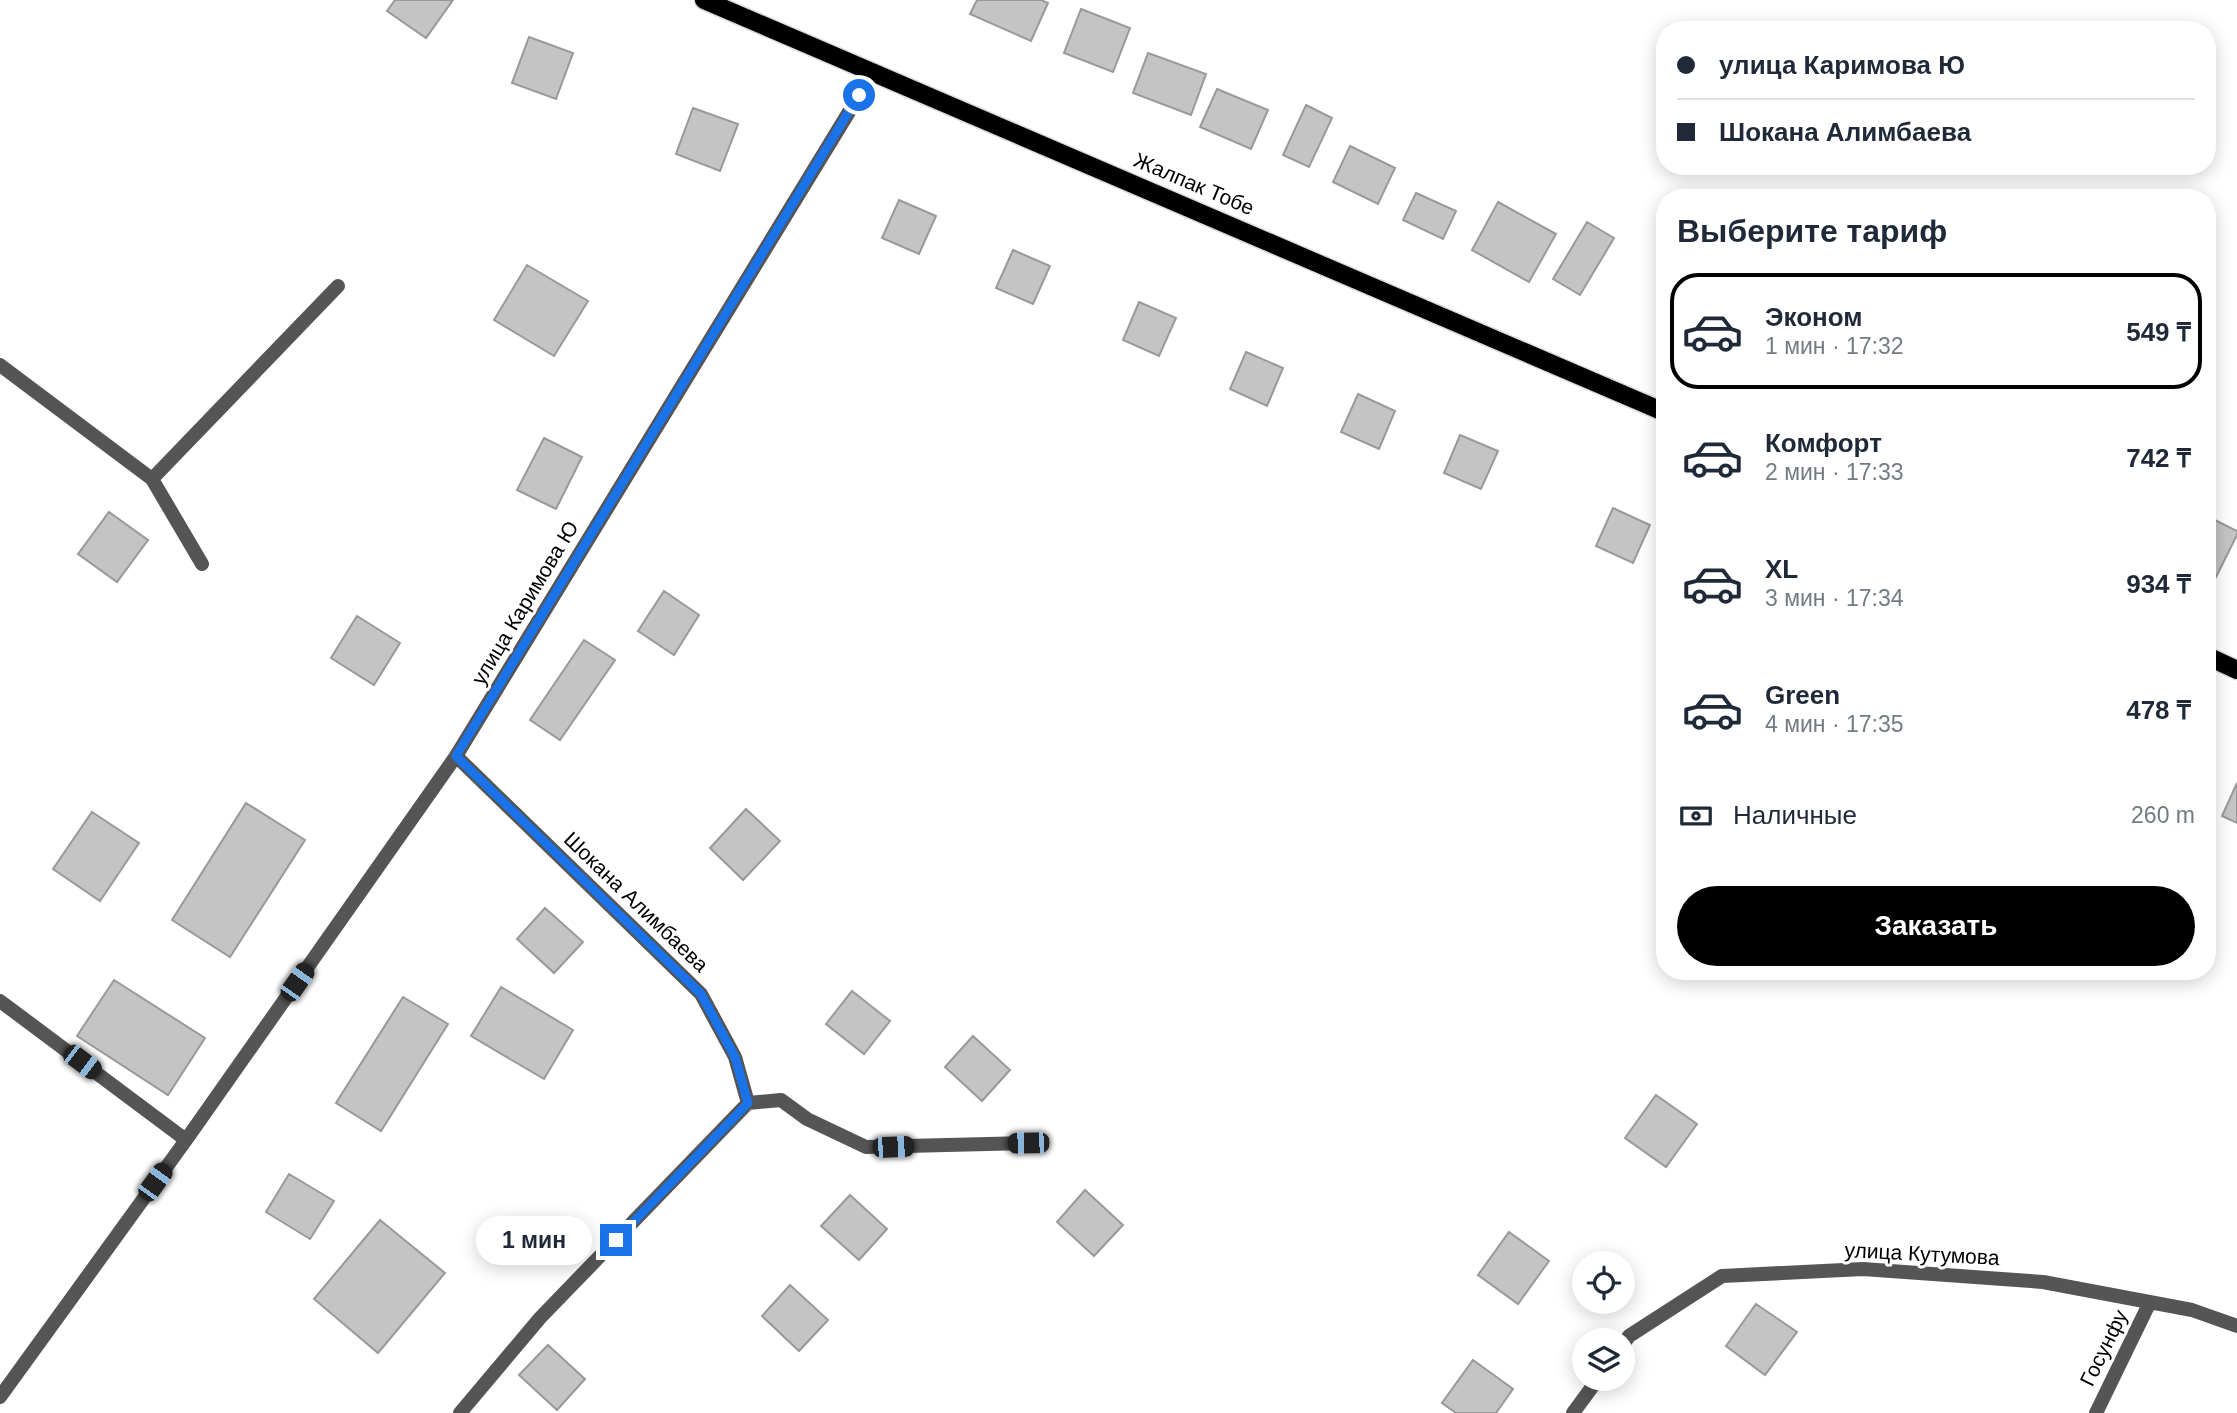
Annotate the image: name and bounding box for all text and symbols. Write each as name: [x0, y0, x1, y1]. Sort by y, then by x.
text: улица Каримова Ю: [1719, 50, 1965, 80]
route start: [843, 79, 875, 111]
text: Шокана Алимбаева: [1719, 117, 1971, 147]
street label: Жалпак Тобе: [1131, 148, 1258, 219]
text: Выберите тариф: [1677, 213, 1947, 249]
icon: car: [1681, 300, 1744, 363]
text: Эконом: [1765, 302, 1863, 332]
text: 549 ₸: [2126, 317, 2191, 347]
text: 1 мин · 17:32: [1765, 333, 1904, 359]
icon: car: [1681, 426, 1744, 489]
text: Комфорт: [1765, 428, 1882, 458]
text: 742 ₸: [2126, 443, 2191, 473]
text: 2 мин · 17:33: [1765, 459, 1904, 485]
street label: улица Каримова Ю: [467, 517, 582, 689]
icon: car: [1681, 552, 1744, 615]
text: XL: [1765, 554, 1798, 584]
text: 934 ₸: [2126, 569, 2191, 599]
text: 3 мин · 17:34: [1765, 585, 1904, 611]
icon: car: [1681, 678, 1744, 741]
text: Green: [1765, 680, 1840, 710]
text: 478 ₸: [2126, 695, 2191, 725]
text: 4 мин · 17:35: [1765, 711, 1904, 737]
icon: cash: [1677, 797, 1715, 835]
text: Наличные: [1733, 800, 1857, 830]
text: 260 m: [2131, 802, 2195, 828]
street label: Шокана Алимбаева: [560, 827, 713, 976]
button: Заказать: [1677, 886, 2195, 966]
car: [277, 959, 318, 1005]
car: [59, 1041, 106, 1083]
car: [1007, 1132, 1050, 1154]
car: [872, 1136, 915, 1158]
car: [135, 1159, 176, 1205]
callout: 1 мин: [476, 1216, 592, 1264]
route end: [600, 1224, 632, 1256]
text: 1 мин: [502, 1227, 566, 1253]
street label: улица Кутумова: [1844, 1238, 2000, 1269]
map controls: [1572, 1251, 1635, 1391]
button: locate: [1572, 1251, 1635, 1314]
street label: Госунфу: [2075, 1306, 2132, 1390]
button: layers: [1572, 1328, 1635, 1391]

